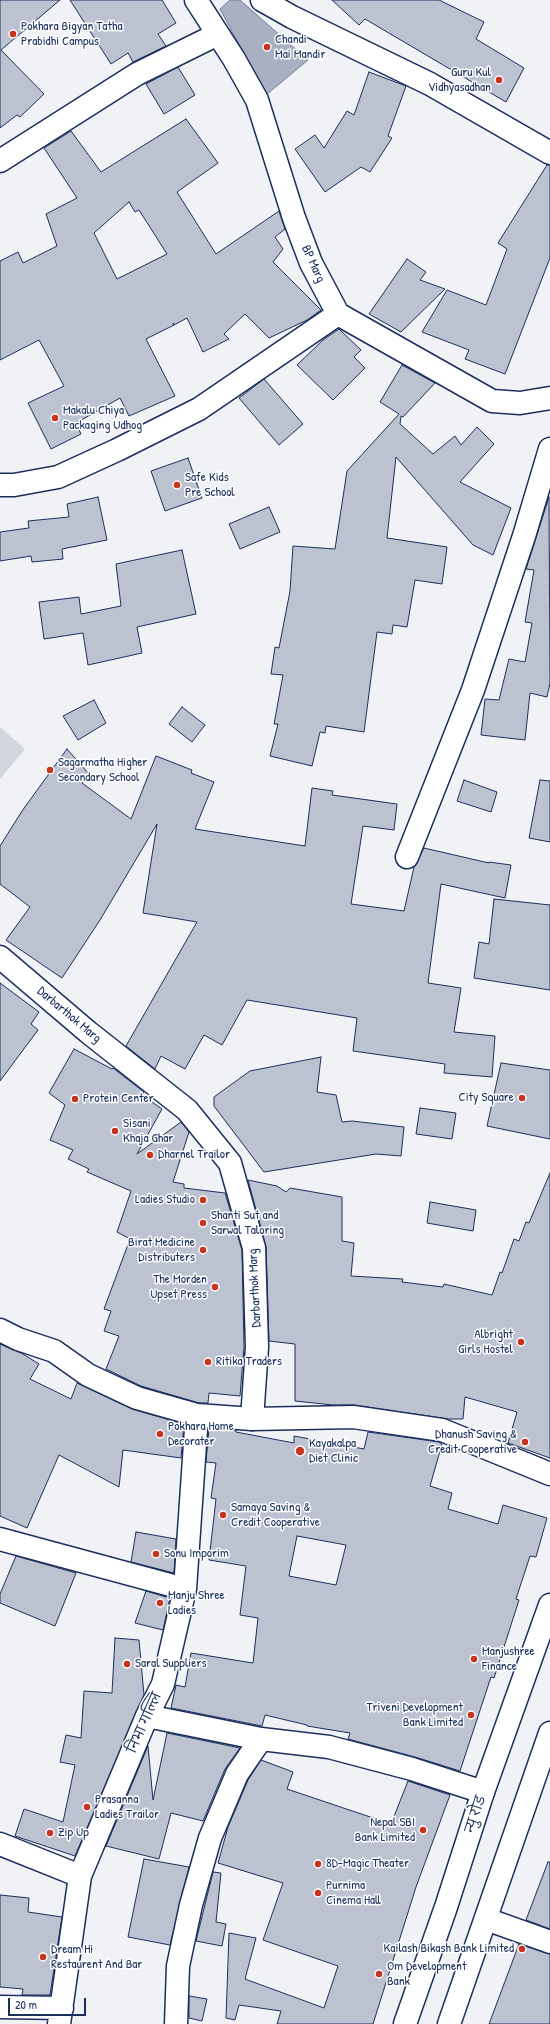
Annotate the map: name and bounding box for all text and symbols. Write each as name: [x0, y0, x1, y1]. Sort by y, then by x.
place label: Pokhara Bigyan Tatha Prabidhi Campus: [21, 19, 122, 50]
marker: Pokhara Bigyan Tatha Prabidhi Campus: [8, 29, 18, 39]
place label: Chandi Mai Mandir: [275, 32, 325, 63]
marker: Chandi Mai Mandir: [262, 42, 272, 52]
place label: Guru Kul Vidhyasadhan: [428, 65, 491, 96]
marker: Guru Kul Vidhyasadhan: [494, 75, 504, 85]
street label: BP Marg: [298, 243, 328, 285]
place label: Makalu Chiya Packaging Udhog: [63, 403, 142, 434]
marker: Makalu Chiya Packaging Udhog: [50, 413, 60, 423]
place label: Safe Kids Pre School: [185, 470, 235, 501]
marker: Safe Kids Pre School: [172, 480, 182, 490]
place label: Sagarmatha Higher Secondary School: [58, 755, 147, 786]
marker: Sagarmatha Higher Secondary School: [45, 765, 55, 775]
street label: Darbarthok Marg: [34, 984, 104, 1046]
place label: City Square: [459, 1090, 514, 1106]
place label: Protein Center: [83, 1091, 154, 1107]
marker: City Square: [517, 1093, 527, 1103]
marker: Protein Center: [70, 1094, 80, 1104]
place label: Sisani Khaja Ghar: [123, 1116, 173, 1147]
marker: Sisani Khaja Ghar: [110, 1126, 120, 1136]
place label: Dharnel Trailor: [158, 1147, 230, 1163]
marker: Dharnel Trailor: [145, 1150, 155, 1160]
place label: Ladies Studio: [135, 1192, 195, 1208]
marker: Ladies Studio: [198, 1195, 208, 1205]
place label: Shanti Sut and Sarwal Taloring: [211, 1208, 284, 1239]
marker: Shanti Sut and Sarwal Taloring: [198, 1218, 208, 1228]
place label: Birat Medicine Distributers: [128, 1235, 195, 1266]
marker: Birat Medicine Distributers: [198, 1245, 208, 1255]
street label: Darbarthok Marg: [245, 1248, 265, 1328]
place label: The Morden Upset Press: [150, 1272, 207, 1303]
marker: The Morden Upset Press: [210, 1282, 220, 1292]
place label: Albright Girls Hostel: [458, 1327, 513, 1358]
marker: Albright Girls Hostel: [516, 1337, 526, 1347]
place label: Ritika Traders: [216, 1354, 282, 1370]
marker: Ritika Traders: [203, 1357, 213, 1367]
place label: Pokhara Home Decorater: [168, 1419, 234, 1450]
place label: Dhanush Saving & Credit Cooperative: [428, 1427, 517, 1458]
marker: Pokhara Home Decorater: [155, 1429, 165, 1439]
place label: Kayakalpa Diet Clinic: [309, 1436, 358, 1467]
marker: Dhanush Saving & Credit Cooperative: [520, 1437, 530, 1447]
marker: Kayakalpa Diet Clinic: [294, 1445, 306, 1457]
place label: Samaya Saving & Credit Cooperative: [231, 1500, 320, 1531]
marker: Samaya Saving & Credit Cooperative: [218, 1510, 228, 1520]
place label: Sonu Imporim: [164, 1546, 229, 1562]
marker: Sonu Imporim: [151, 1549, 161, 1559]
place label: Manju Shree Ladies: [168, 1588, 225, 1619]
marker: Manju Shree Ladies: [155, 1598, 165, 1608]
place label: Manjushree Finance: [482, 1644, 535, 1675]
marker: Manjushree Finance: [469, 1654, 479, 1664]
place label: Saral Suppliers: [135, 1656, 206, 1672]
marker: Saral Suppliers: [122, 1659, 132, 1669]
street label: निभा गल्लि: [125, 1690, 165, 1756]
place label: Triveni Development Bank Limited: [367, 1700, 463, 1731]
marker: Triveni Development Bank Limited: [466, 1710, 476, 1720]
place label: Prasanna Ladies Trailor: [95, 1792, 159, 1823]
street label: न्यु रोड: [463, 1794, 489, 1834]
marker: Prasanna Ladies Trailor: [82, 1802, 92, 1812]
place label: Nepal SBI Bank Limited: [355, 1815, 415, 1846]
place label: Zip Up: [58, 1825, 89, 1841]
marker: Nepal SBI Bank Limited: [418, 1825, 428, 1835]
marker: Zip Up: [45, 1828, 55, 1838]
place label: 8D-Magic Theater: [326, 1856, 409, 1872]
marker: 8D-Magic Theater: [313, 1859, 323, 1869]
place label: Purnima Cinema Hall: [326, 1878, 381, 1909]
marker: Purnima Cinema Hall: [313, 1888, 323, 1898]
place label: Kailash Bikash Bank Limited: [384, 1941, 514, 1957]
place label: Dream Hi Restaurent And Bar: [51, 1942, 142, 1973]
marker: Kailash Bikash Bank Limited: [517, 1944, 527, 1954]
marker: Dream Hi Restaurent And Bar: [38, 1952, 48, 1962]
place label: Om Development Bank: [387, 1959, 466, 1990]
marker: Om Development Bank: [374, 1969, 384, 1979]
scale bar: [10, 1990, 88, 2016]
text: 20 m: [15, 1996, 37, 2013]

